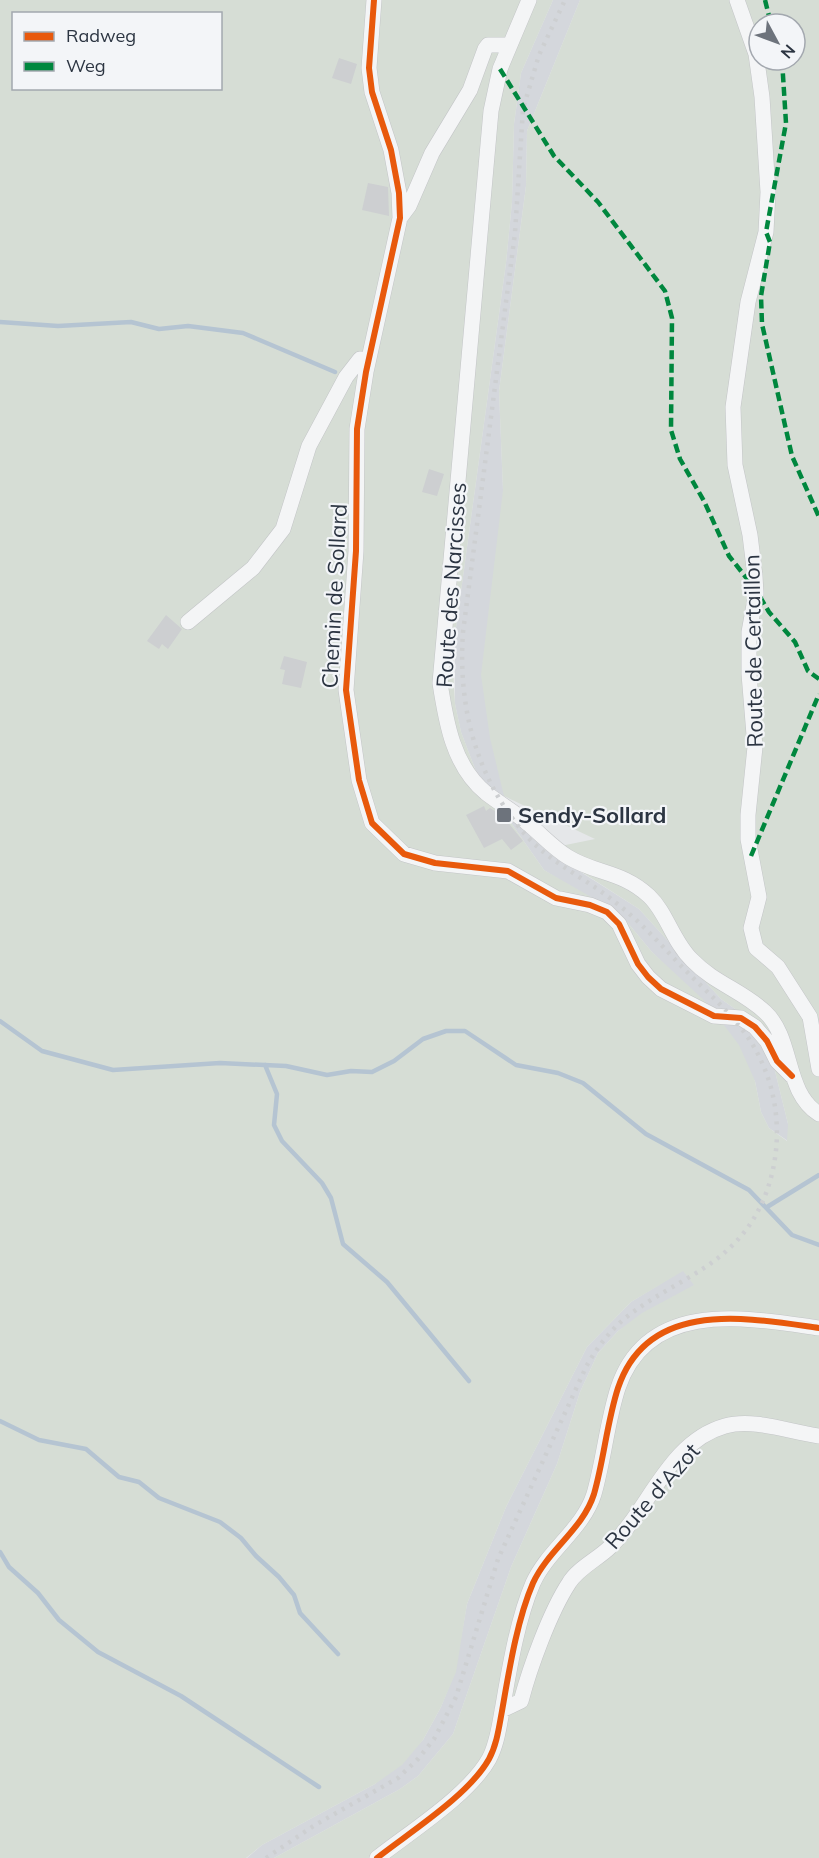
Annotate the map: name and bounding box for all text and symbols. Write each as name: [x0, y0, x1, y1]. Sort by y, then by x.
legend: [12, 12, 222, 90]
north arrow: [747, 12, 807, 72]
text: Radweg: [66, 24, 136, 47]
text: N: [777, 41, 800, 63]
text: Weg: [66, 54, 106, 77]
street label: Route des Narcisses: [430, 481, 472, 689]
street label: Chemin de Sollard: [315, 503, 353, 689]
street label: Route de Certaillon: [737, 554, 769, 748]
place label: Sendy-Sollard: [518, 801, 666, 829]
marker: Sendy-Sollard: [495, 806, 513, 824]
street label: Route d'Azot: [598, 1437, 706, 1555]

